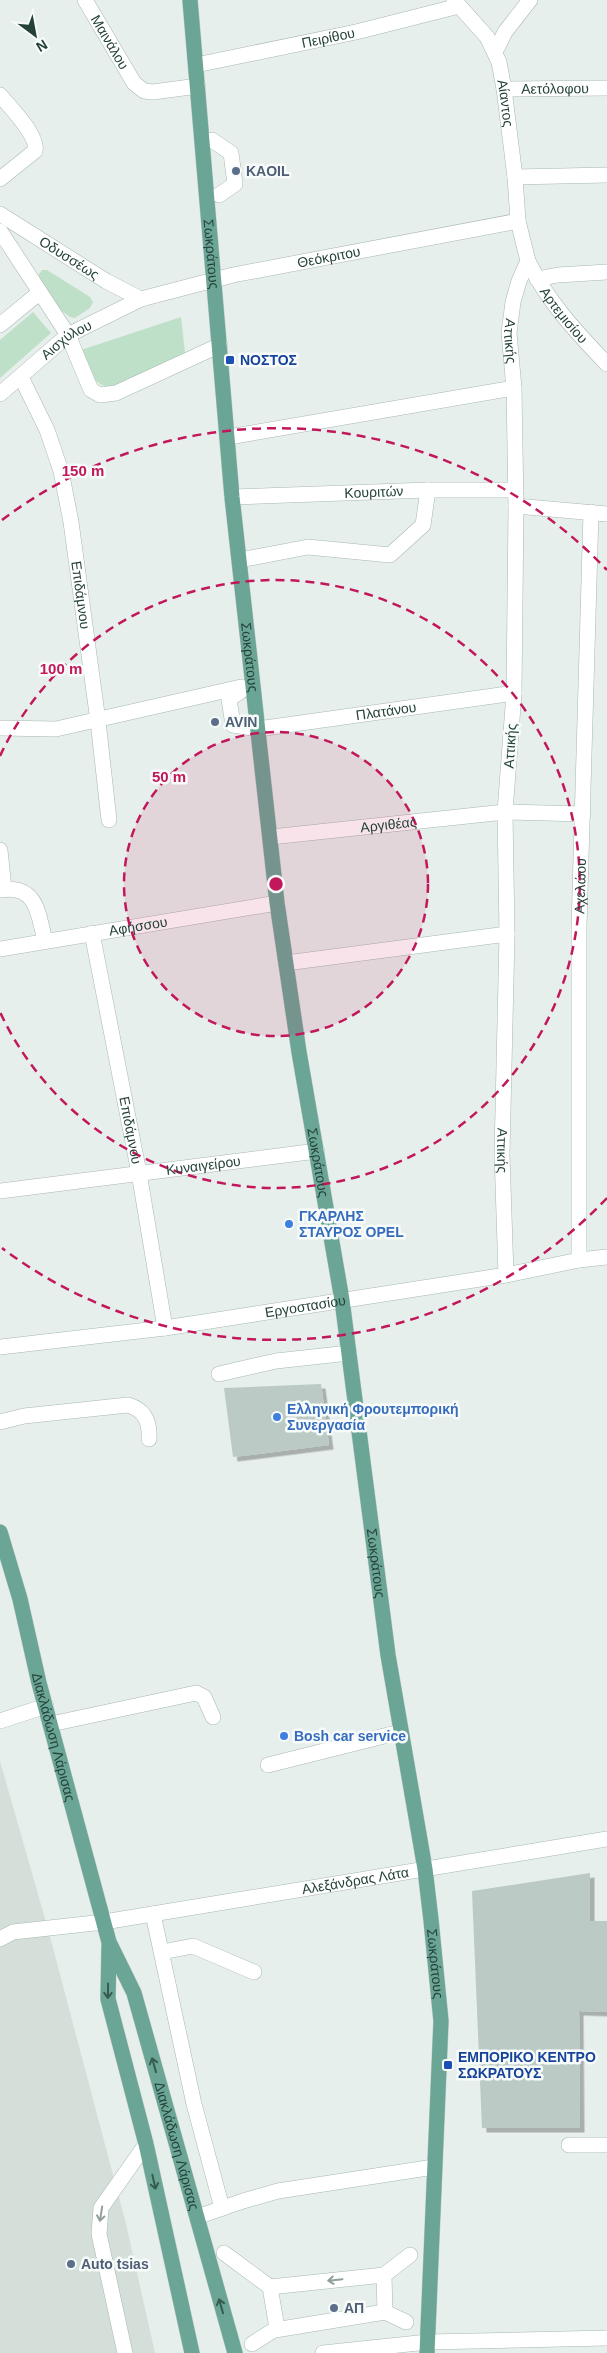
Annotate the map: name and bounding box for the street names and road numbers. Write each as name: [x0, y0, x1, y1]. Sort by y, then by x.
street label: Μαινάλου: [88, 12, 132, 72]
street label: Πειρίθου: [300, 24, 356, 51]
street label: Αίαντoς: [494, 78, 517, 128]
street label: Αετόλοφου: [521, 80, 589, 97]
street label: Σωκράτους: [201, 218, 222, 290]
street label: Οδυσσέως: [36, 233, 102, 283]
street label: Θεόκριτου: [296, 243, 362, 271]
street label: Αρτεμισίου: [537, 284, 591, 346]
street label: Αισχύλου: [38, 317, 94, 363]
street label: Αττικής: [501, 318, 520, 365]
street label: Κουριτών: [344, 483, 404, 501]
street label: Επιδάμνου: [68, 560, 93, 630]
street label: Σωκράτους: [238, 621, 262, 693]
street label: Πλατάνου: [355, 699, 417, 723]
street label: Αττικής: [500, 723, 520, 769]
street label: Αργιθέας: [359, 813, 417, 835]
street label: Αχελώου: [571, 858, 589, 914]
street label: Αφήσσου: [108, 913, 168, 939]
street label: Επιδάμνου: [116, 1095, 145, 1165]
street label: Σωκράτους: [304, 1127, 332, 1199]
street label: Αττικής: [494, 1128, 511, 1174]
street label: Κυναιγείρου: [165, 1153, 242, 1178]
street label: Εργοστασίου: [264, 1292, 347, 1320]
street label: Σωκράτους: [364, 1527, 389, 1599]
street label: Διακλάδωση Λάρισας: [29, 1671, 79, 1803]
street label: Αλεξάνδρας Λάτα: [301, 1864, 410, 1897]
street label: Σωκράτους: [424, 1928, 447, 2000]
street label: Διακλάδωση Λάρισας: [151, 2080, 203, 2212]

